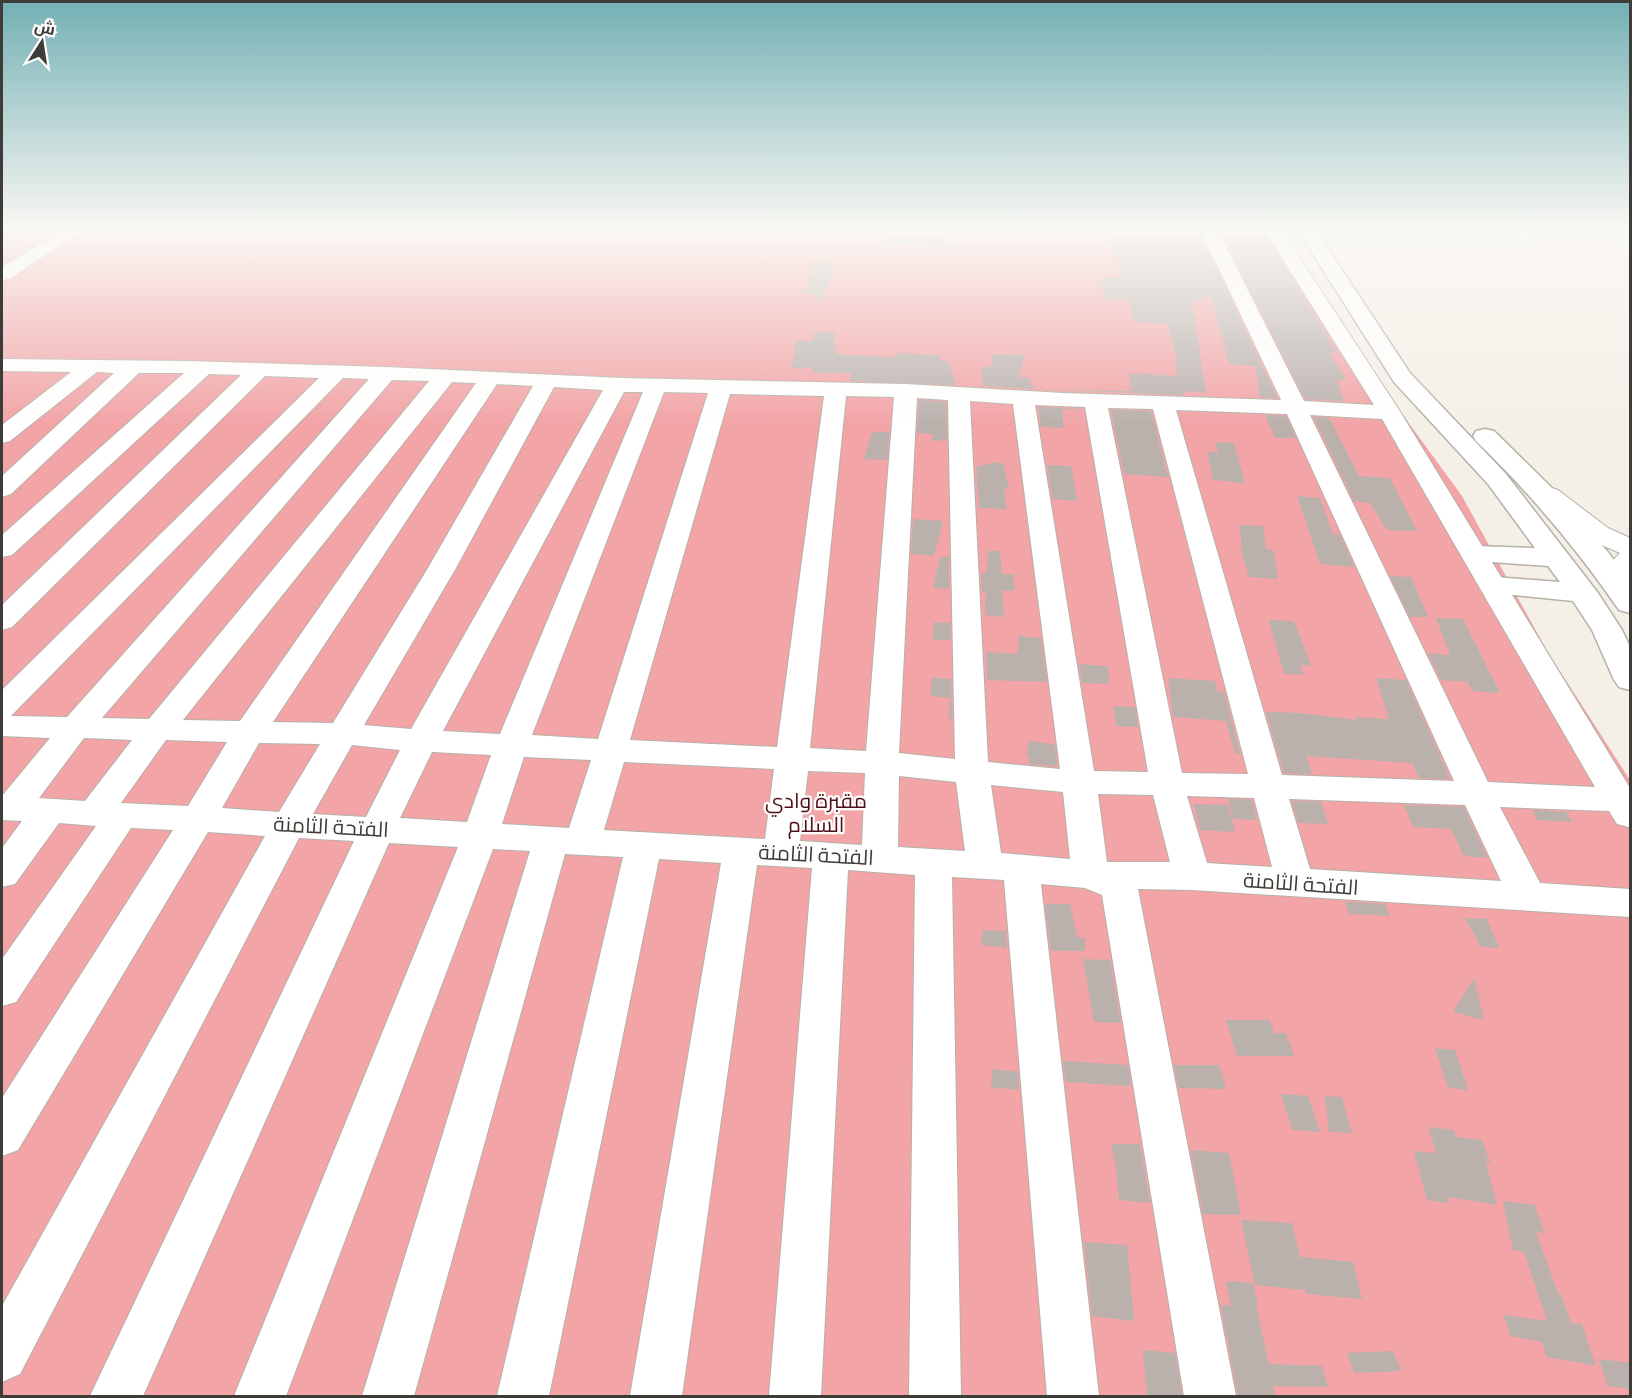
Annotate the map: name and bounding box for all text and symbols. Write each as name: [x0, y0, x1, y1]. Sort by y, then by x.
north arrow: [12, 12, 72, 72]
text: ش: [33, 15, 57, 41]
park label: مقبرة وادي السلام: [765, 786, 867, 840]
street label: الفتحة الثامنة: [272, 809, 390, 845]
street label: الفتحة الثامنة: [757, 837, 875, 873]
street label: الفتحة الثامنة: [1242, 865, 1360, 903]

